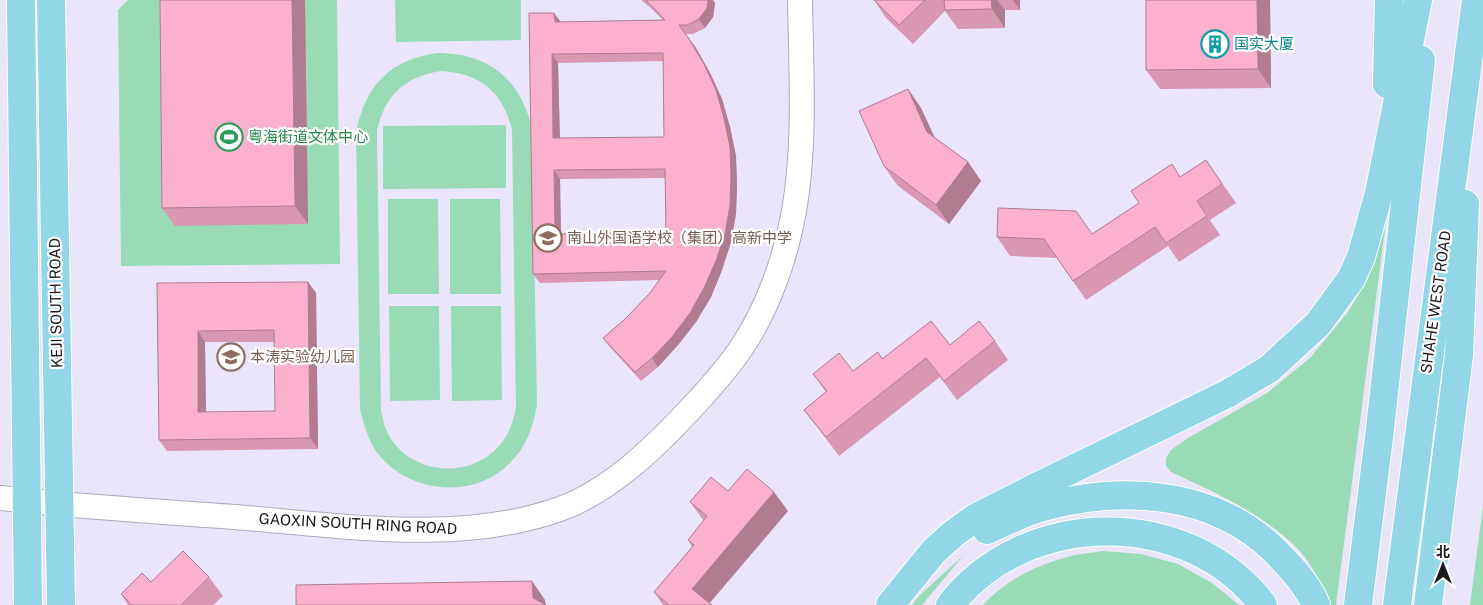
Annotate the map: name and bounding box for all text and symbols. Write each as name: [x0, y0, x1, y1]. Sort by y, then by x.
building icon: 国实大厦: [1200, 29, 1230, 59]
place label: 国实大厦: [1234, 35, 1294, 52]
sports icon: 粤海街道文体中心: [214, 122, 244, 152]
place label: 粤海街道文体中心: [248, 128, 368, 145]
school or university icon: 南山外国语学校（集团）高新中学: [533, 223, 563, 253]
place label: 南山外国语学校（集团）高新中学: [567, 229, 792, 246]
street label: SHAHE WEST ROAD: [1417, 230, 1454, 374]
street label: KEJI SOUTH ROAD: [46, 238, 65, 368]
school or university icon: 本涛实验幼儿园: [216, 342, 246, 372]
place label: 本涛实验幼儿园: [250, 348, 355, 365]
street label: GAOXIN SOUTH RING ROAD: [258, 510, 458, 537]
north arrow: [1418, 540, 1468, 590]
text: 北: [1436, 544, 1450, 560]

